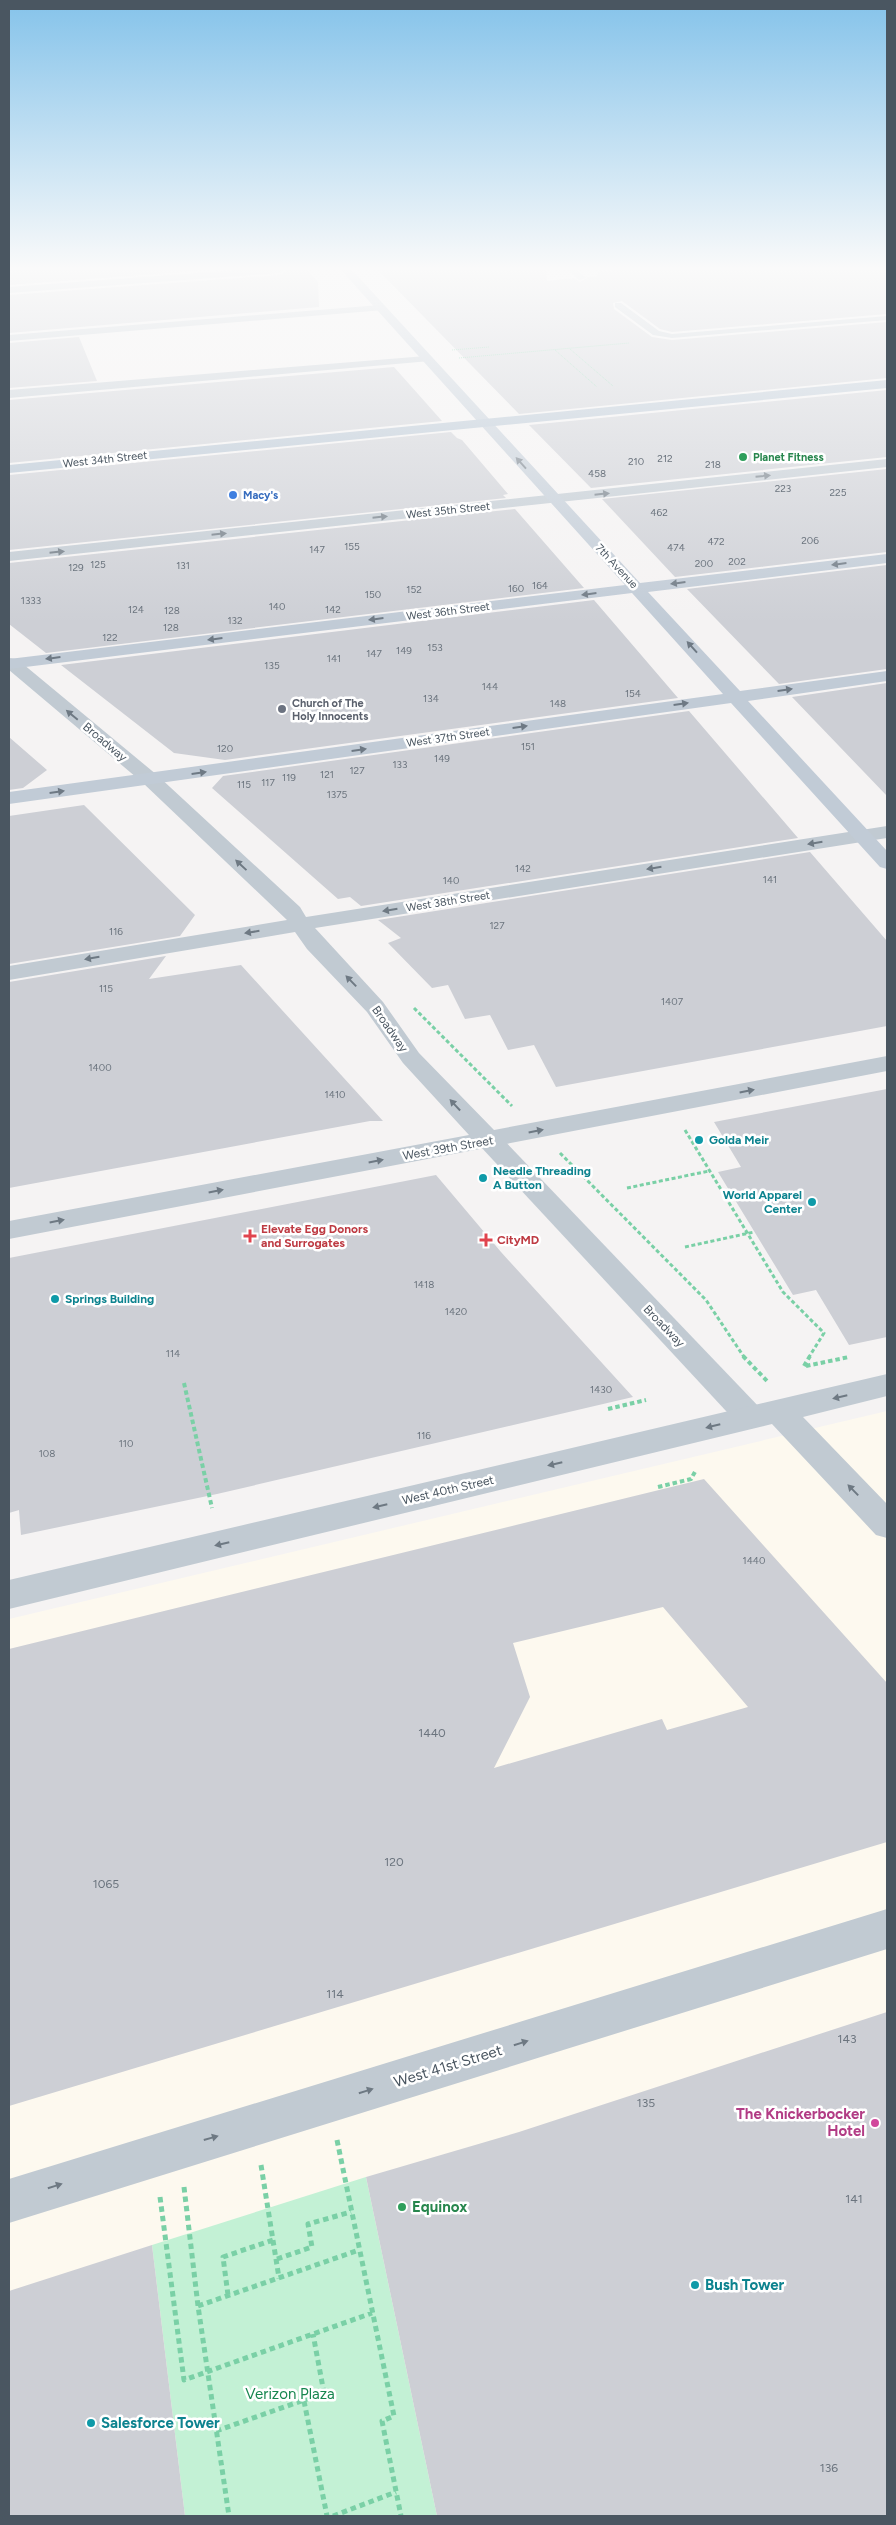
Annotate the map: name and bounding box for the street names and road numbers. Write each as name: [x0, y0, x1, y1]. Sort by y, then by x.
street label: West 34th Street: [62, 449, 148, 470]
street label: West 35th Street: [405, 500, 491, 521]
street label: 7th Avenue: [593, 541, 641, 591]
street label: West 36th Street: [406, 600, 491, 623]
street label: Broadway: [80, 720, 130, 765]
street label: West 37th Street: [406, 725, 490, 750]
street label: West 38th Street: [405, 888, 491, 915]
street label: Broadway: [369, 1003, 411, 1055]
street label: West 39th Street: [402, 1133, 495, 1163]
street label: Broadway: [641, 1302, 688, 1350]
street label: West 40th Street: [401, 1473, 496, 1507]
street label: West 41st Street: [392, 2041, 505, 2091]

